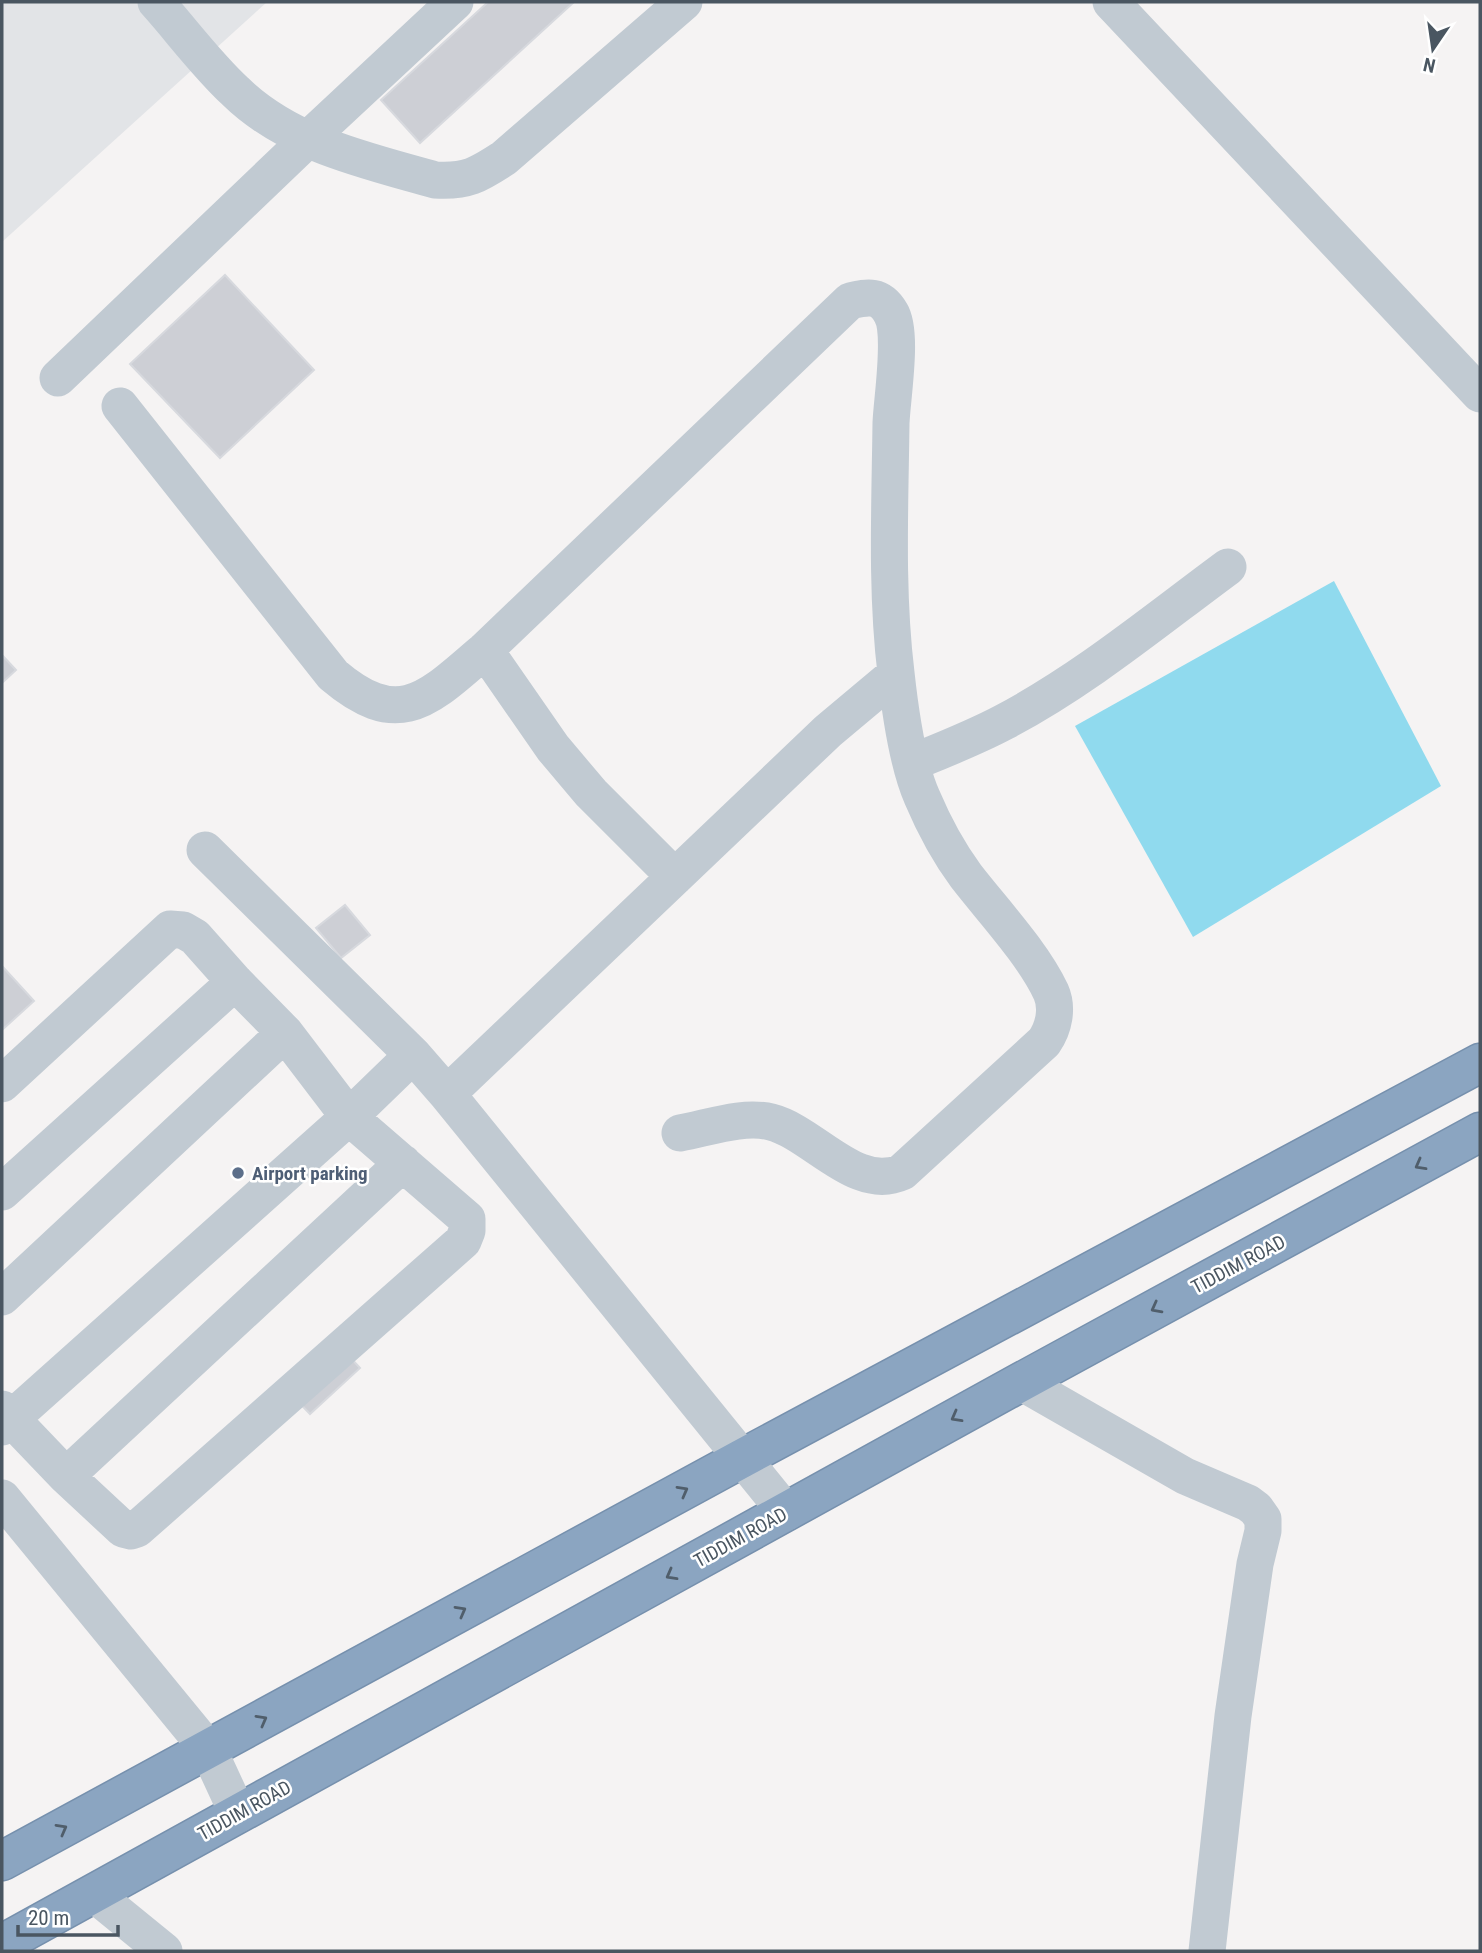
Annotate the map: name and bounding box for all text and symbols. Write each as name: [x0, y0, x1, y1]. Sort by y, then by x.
north arrow: [1398, 14, 1468, 84]
text: N: [1421, 53, 1438, 78]
one-way arrow: [1415, 1157, 1428, 1170]
place label: Airport parking: [252, 1162, 368, 1185]
marker: Airport parking: [230, 1165, 246, 1181]
street label: TIDDIM ROAD: [1187, 1230, 1289, 1299]
one-way arrow: [1151, 1300, 1163, 1314]
one-way arrow: [951, 1409, 963, 1422]
one-way arrow: [676, 1486, 688, 1499]
street label: TIDDIM ROAD: [690, 1502, 791, 1572]
one-way arrow: [666, 1567, 678, 1580]
one-way arrow: [454, 1606, 467, 1619]
one-way arrow: [254, 1715, 267, 1728]
street label: TIDDIM ROAD: [194, 1775, 295, 1845]
one-way arrow: [54, 1823, 67, 1837]
scale bar: [18, 1894, 117, 1938]
text: 20 m: [28, 1906, 69, 1930]

